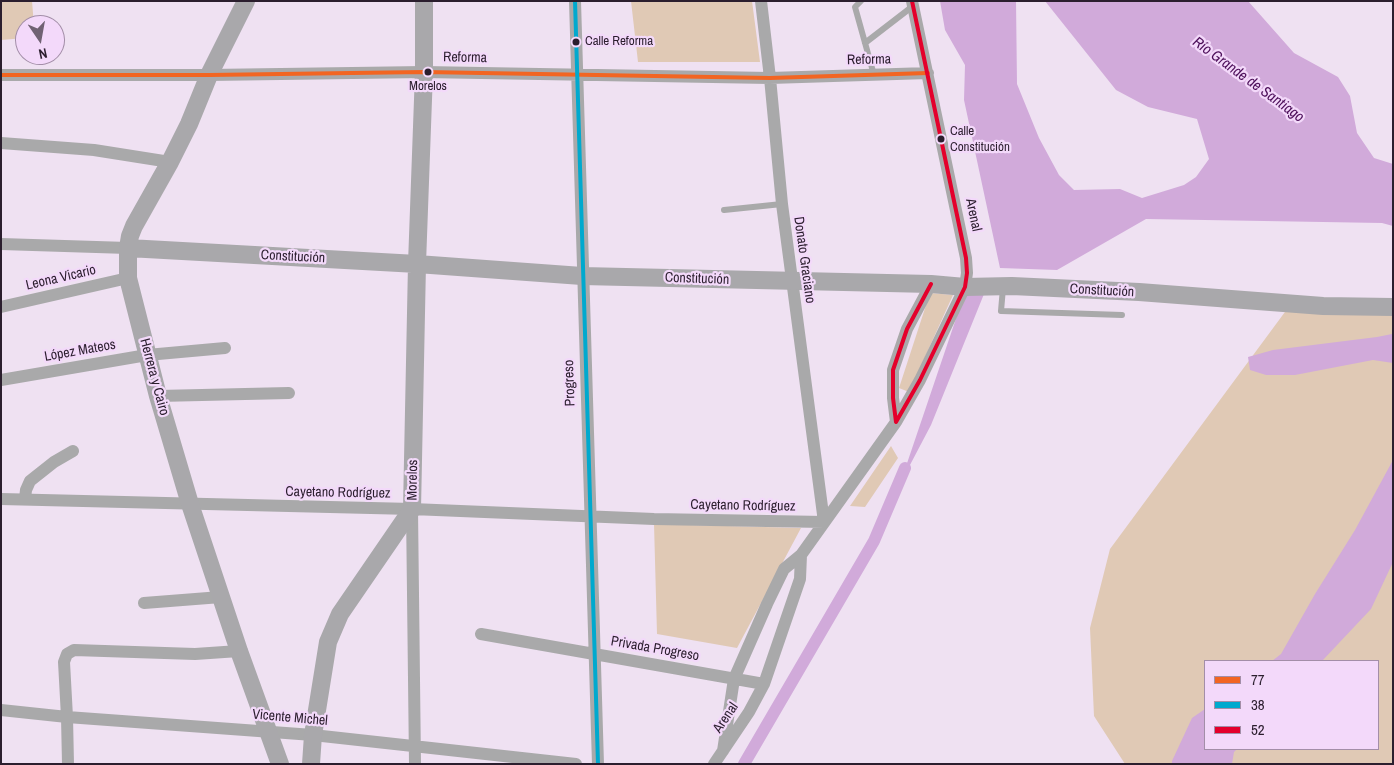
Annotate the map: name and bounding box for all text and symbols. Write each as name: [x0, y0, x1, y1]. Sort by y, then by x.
north arrow: [15, 15, 65, 65]
place label: Calle Reforma: [585, 34, 653, 50]
water label: Río Grande de Santiago: [1189, 34, 1307, 126]
marker: Calle Reforma: [571, 37, 581, 47]
text: N: [37, 44, 49, 63]
street label: Reforma: [443, 49, 487, 67]
street label: Reforma: [847, 51, 891, 69]
marker: Morelos: [423, 67, 433, 77]
place label: Morelos: [409, 79, 447, 95]
place label: Calle Constitución: [950, 124, 1010, 155]
marker: Calle Constitución: [936, 134, 946, 144]
street label: Arenal: [961, 197, 985, 233]
street label: Donato Graciano: [790, 216, 818, 304]
street label: Constitución: [260, 247, 326, 267]
street label: Leona Vicario: [24, 262, 98, 294]
street label: Constitución: [664, 269, 730, 289]
street label: Constitución: [1069, 281, 1135, 301]
street label: López Mateos: [43, 336, 117, 366]
street label: Herrera y Cairo: [136, 337, 172, 417]
street label: Progreso: [561, 359, 579, 407]
street label: Morelos: [404, 459, 422, 501]
street label: Cayetano Rodríguez: [285, 484, 391, 502]
street label: Cayetano Rodríguez: [690, 497, 796, 515]
street label: Privada Progreso: [610, 633, 700, 665]
legend: [1204, 660, 1379, 750]
text: 77: [1251, 669, 1265, 690]
text: 38: [1251, 694, 1265, 715]
street label: Arenal: [710, 700, 742, 736]
street label: Vicente Michel: [252, 706, 328, 730]
text: 52: [1251, 719, 1265, 740]

